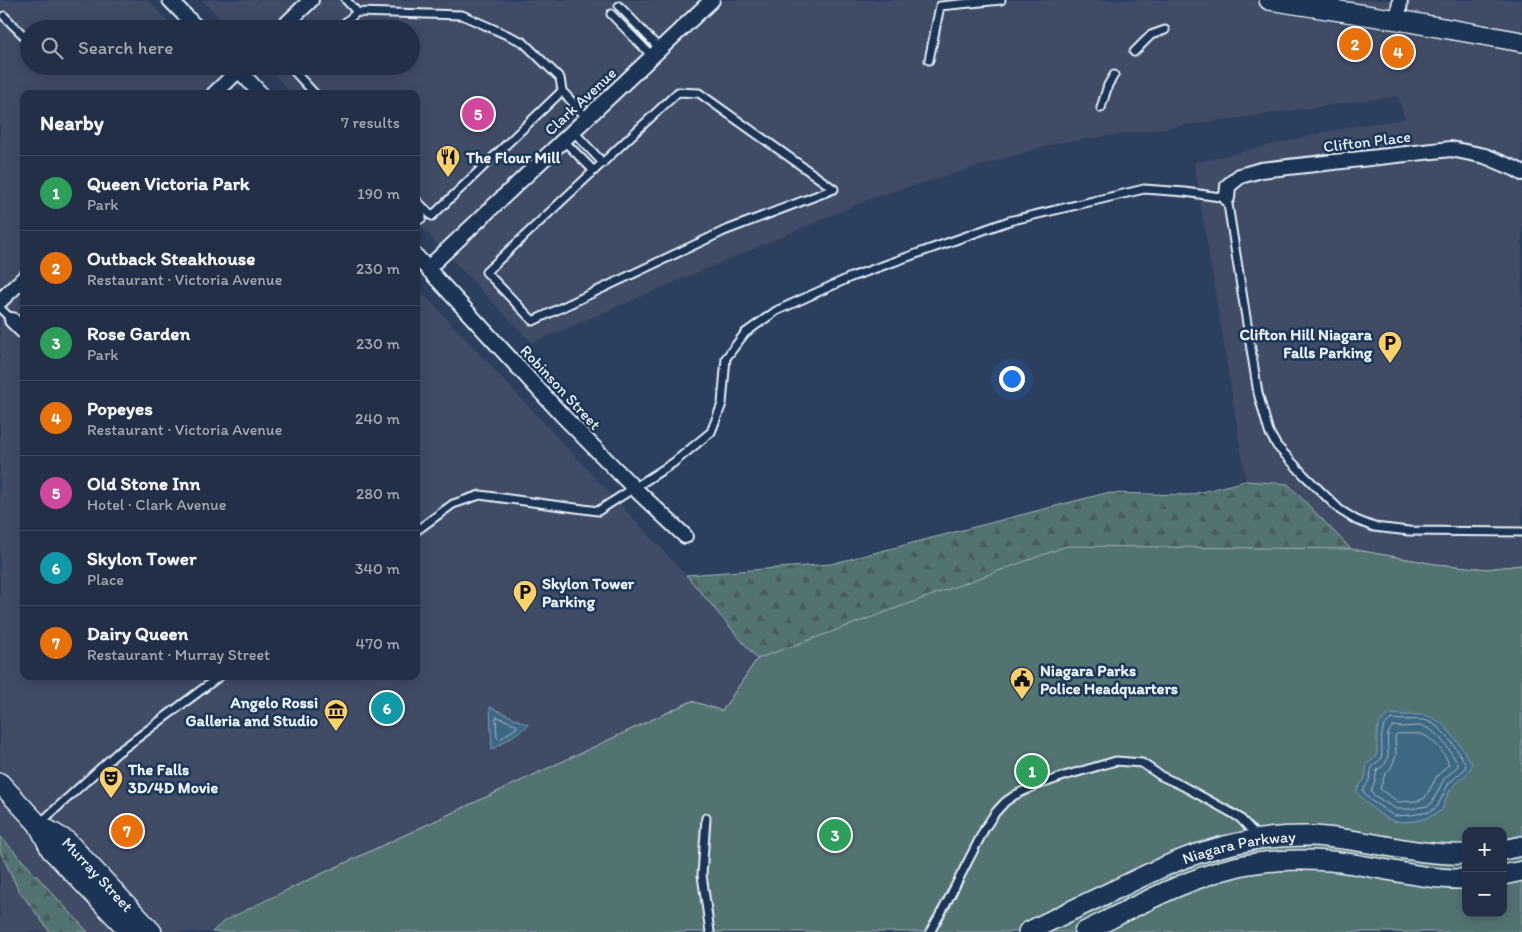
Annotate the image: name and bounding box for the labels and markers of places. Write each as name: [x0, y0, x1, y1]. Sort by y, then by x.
pin: 2: [1339, 25, 1371, 63]
pin: 4: [1382, 33, 1414, 71]
pin: 5: [462, 95, 494, 133]
restaurant icon: The Flour Mill: [435, 144, 461, 178]
place label: The Flour Mill: [465, 148, 561, 167]
place label: Clifton Hill Niagara Falls Parking: [1239, 325, 1373, 363]
parking icon: Clifton Hill Niagara Falls Parking: [1377, 330, 1403, 364]
place label: Skylon Tower Parking: [542, 574, 635, 612]
parking icon: Skylon Tower Parking: [512, 579, 538, 613]
place label: Niagara Parks Police Headquarters: [1040, 661, 1178, 699]
public building icon: Niagara Parks Police Headquarters: [1009, 666, 1035, 700]
pin: 6: [371, 689, 403, 727]
place label: Angelo Rossi Galleria and Studio: [186, 693, 318, 730]
museum icon: Angelo Rossi Galleria and Studio: [323, 698, 349, 732]
pin: 1: [1016, 752, 1048, 790]
place label: The Falls 3D/4D Movie: [127, 760, 218, 797]
theatre icon: The Falls 3D/4D Movie: [98, 765, 124, 799]
pin: 7: [111, 812, 143, 850]
pin: 3: [819, 816, 851, 854]

